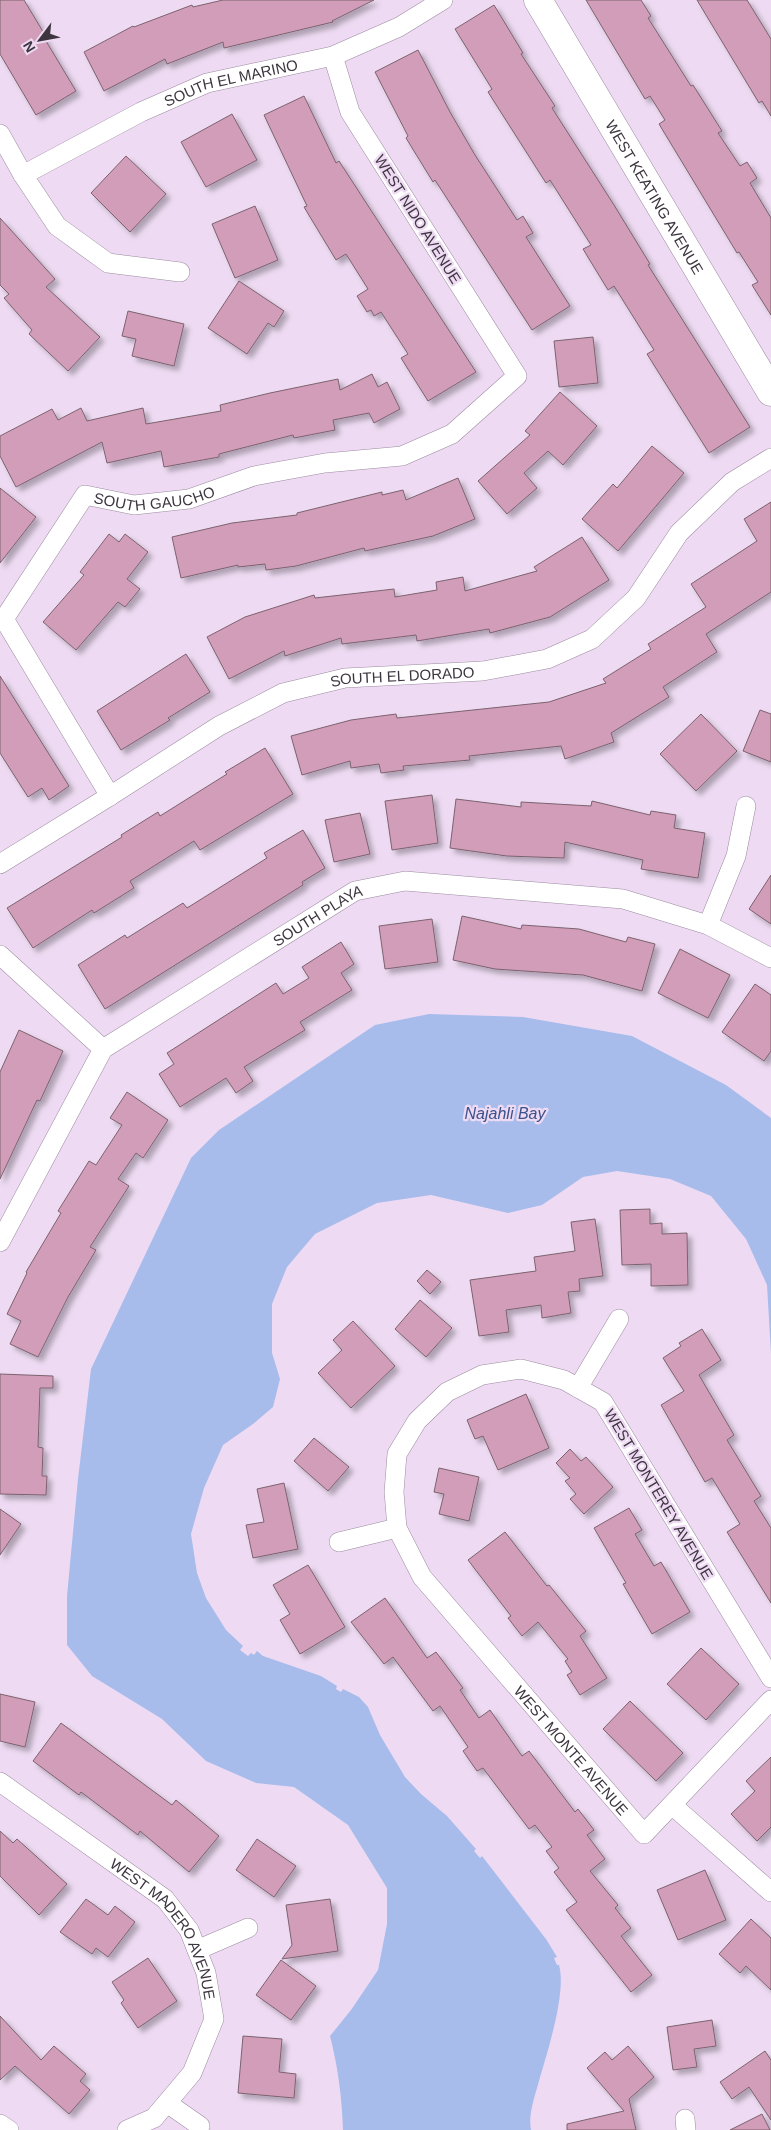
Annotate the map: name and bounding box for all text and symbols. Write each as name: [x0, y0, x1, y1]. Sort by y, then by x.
north arrow: [15, 15, 65, 65]
text: N: [20, 38, 38, 55]
street label: SOUTH EL MARINO: [161, 55, 299, 109]
street label: WEST KEATING AVENUE: [603, 117, 707, 277]
street label: WEST NIDO AVENUE: [371, 151, 465, 287]
street label: SOUTH GAUCHO: [92, 482, 217, 514]
street label: SOUTH EL DORADO: [328, 663, 475, 690]
street label: SOUTH PLAYA: [269, 881, 364, 949]
water label: Najahli Bay: [465, 1105, 546, 1122]
street label: WEST MONTEREY AVENUE: [601, 1406, 717, 1582]
street label: WEST MONTE AVENUE: [511, 1682, 632, 1818]
street label: WEST MADERO AVENUE: [107, 1855, 219, 2001]

